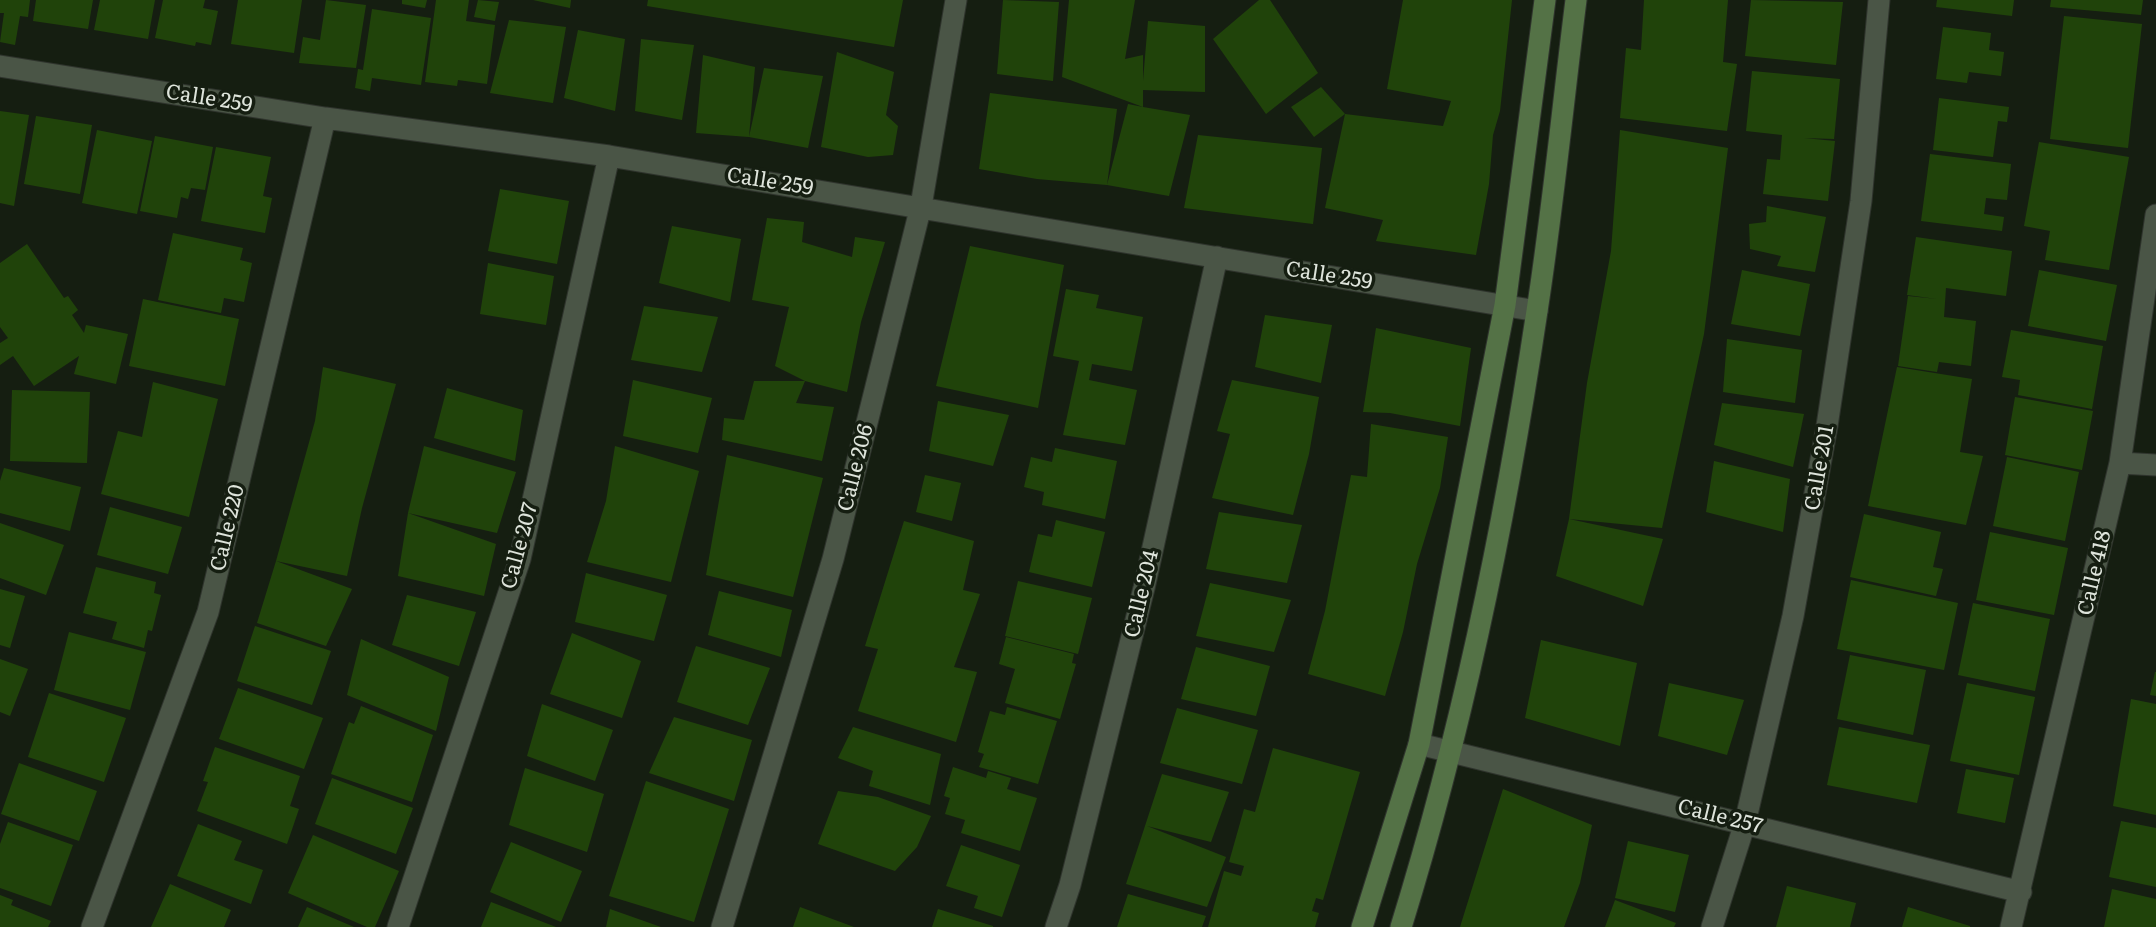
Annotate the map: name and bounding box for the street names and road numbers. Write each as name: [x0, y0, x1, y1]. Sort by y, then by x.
street label: Calle 259: [164, 80, 254, 118]
street label: Calle 259: [725, 163, 815, 201]
street label: Calle 259: [1284, 257, 1374, 295]
street label: Calle 206: [833, 422, 879, 514]
street label: Calle 201: [1800, 423, 1840, 513]
street label: Calle 220: [206, 482, 250, 574]
street label: Calle 207: [496, 500, 544, 592]
street label: Calle 418: [2073, 528, 2117, 618]
street label: Calle 204: [1120, 548, 1164, 640]
street label: Calle 257: [1675, 794, 1765, 840]

